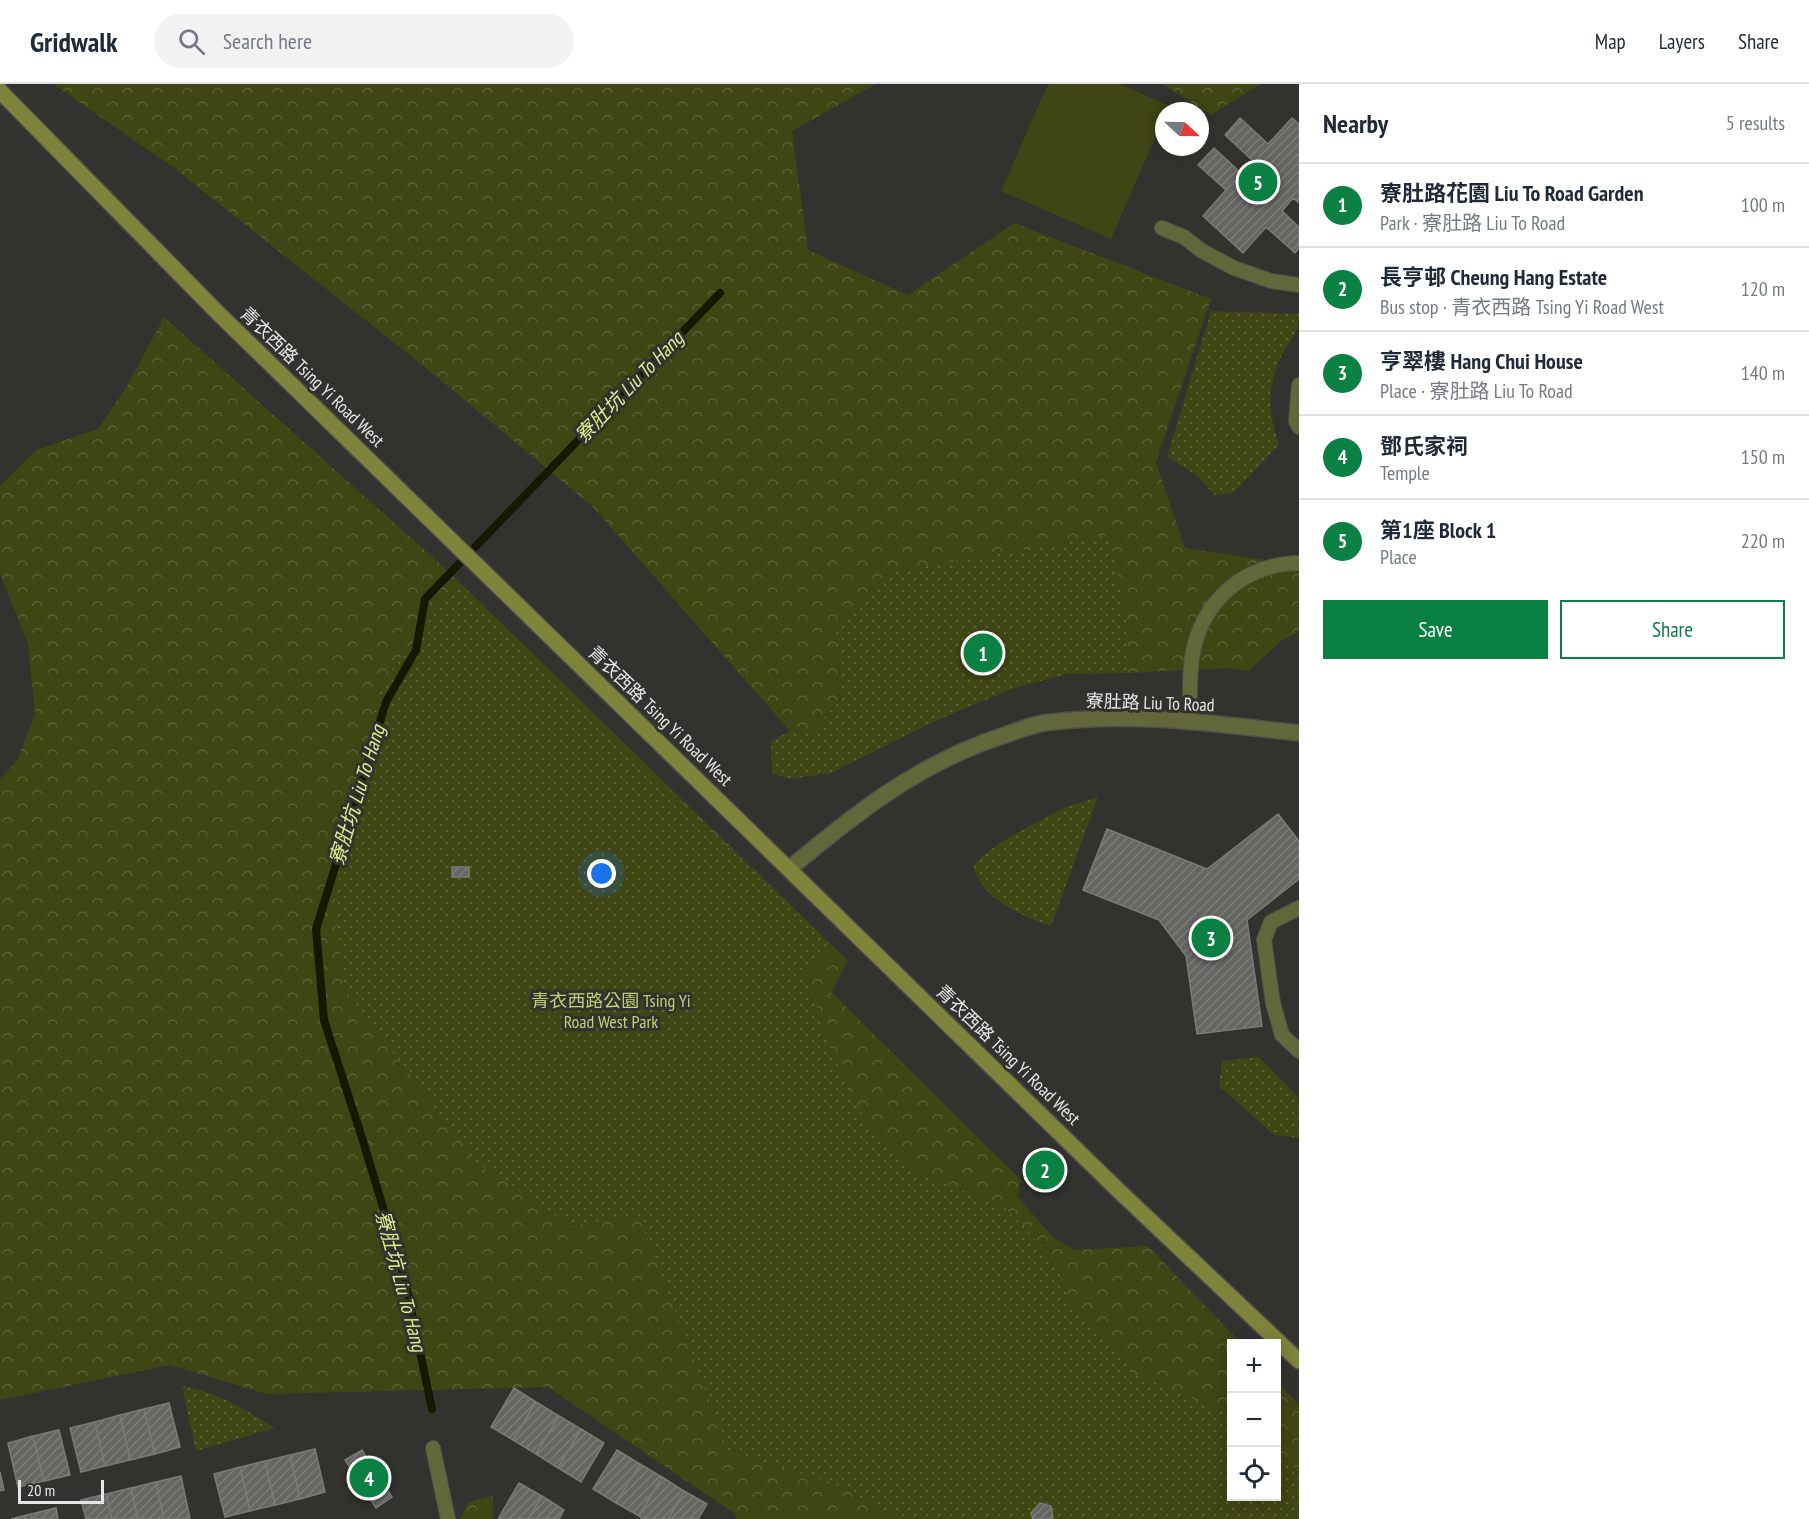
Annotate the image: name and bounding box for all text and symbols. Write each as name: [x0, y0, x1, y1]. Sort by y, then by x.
search box: [154, 14, 574, 68]
text: Gridwalk: [30, 23, 118, 60]
icon: search: [175, 25, 208, 58]
text: Search here: [223, 27, 312, 55]
text: Map: [1595, 28, 1626, 55]
text: Layers: [1659, 28, 1705, 55]
text: Share: [1738, 28, 1779, 55]
north arrow: [1155, 102, 1209, 156]
text: Nearby: [1323, 107, 1388, 140]
text: 5 results: [1726, 110, 1785, 136]
pin: 5: [1238, 160, 1278, 204]
text: 寮肚路花園 Liu To Road Garden: [1380, 179, 1644, 207]
text: 1: [1338, 192, 1347, 218]
text: 100 m: [1741, 192, 1785, 218]
text: Park · 寮肚路 Liu To Road: [1380, 210, 1565, 236]
text: 長亨邨 Cheung Hang Estate: [1380, 263, 1607, 291]
text: 2: [1338, 276, 1347, 302]
text: 120 m: [1741, 276, 1785, 302]
text: Bus stop · 青衣西路 Tsing Yi Road West: [1380, 294, 1664, 320]
street label: 青衣西路 Tsing Yi Road West: [235, 302, 389, 451]
water label: 寮肚坑 Liu To Hang: [569, 325, 690, 448]
text: 亨翠樓 Hang Chui House: [1380, 347, 1583, 375]
text: 3: [1338, 360, 1347, 386]
text: 140 m: [1741, 360, 1785, 386]
text: Place · 寮肚路 Liu To Road: [1380, 378, 1573, 404]
text: 鄧氏家祠: [1380, 432, 1468, 460]
text: 4: [1338, 444, 1347, 470]
text: 150 m: [1741, 444, 1785, 470]
text: Temple: [1380, 460, 1430, 486]
text: 第1座 Block 1: [1380, 516, 1496, 544]
text: 5: [1338, 528, 1347, 554]
text: 220 m: [1741, 528, 1785, 554]
text: Place: [1380, 544, 1417, 570]
button: Save: [1323, 600, 1548, 659]
button: Share: [1560, 600, 1785, 659]
pin: 1: [964, 630, 1002, 676]
street label: 青衣西路 Tsing Yi Road West: [583, 641, 737, 790]
street label: 寮肚路 Liu To Road: [1085, 689, 1215, 716]
water label: 寮肚坑 Liu To Hang: [323, 720, 391, 868]
your location: [587, 859, 616, 888]
pin: 3: [1192, 916, 1230, 960]
street label: 青衣西路 Tsing Yi Road West: [931, 980, 1085, 1129]
park label: 青衣西路公園 Tsing Yi Road West Park: [531, 989, 691, 1033]
pin: 2: [1026, 1148, 1064, 1192]
water label: 寮肚坑 Liu To Hang: [370, 1208, 433, 1356]
map controls: [1227, 1339, 1281, 1501]
button: +: [1227, 1339, 1281, 1393]
button: −: [1227, 1393, 1281, 1447]
button: locate: [1227, 1447, 1281, 1501]
pin: 4: [350, 1456, 388, 1500]
scale bar: [18, 1477, 104, 1504]
text: 20 m: [27, 1480, 55, 1500]

